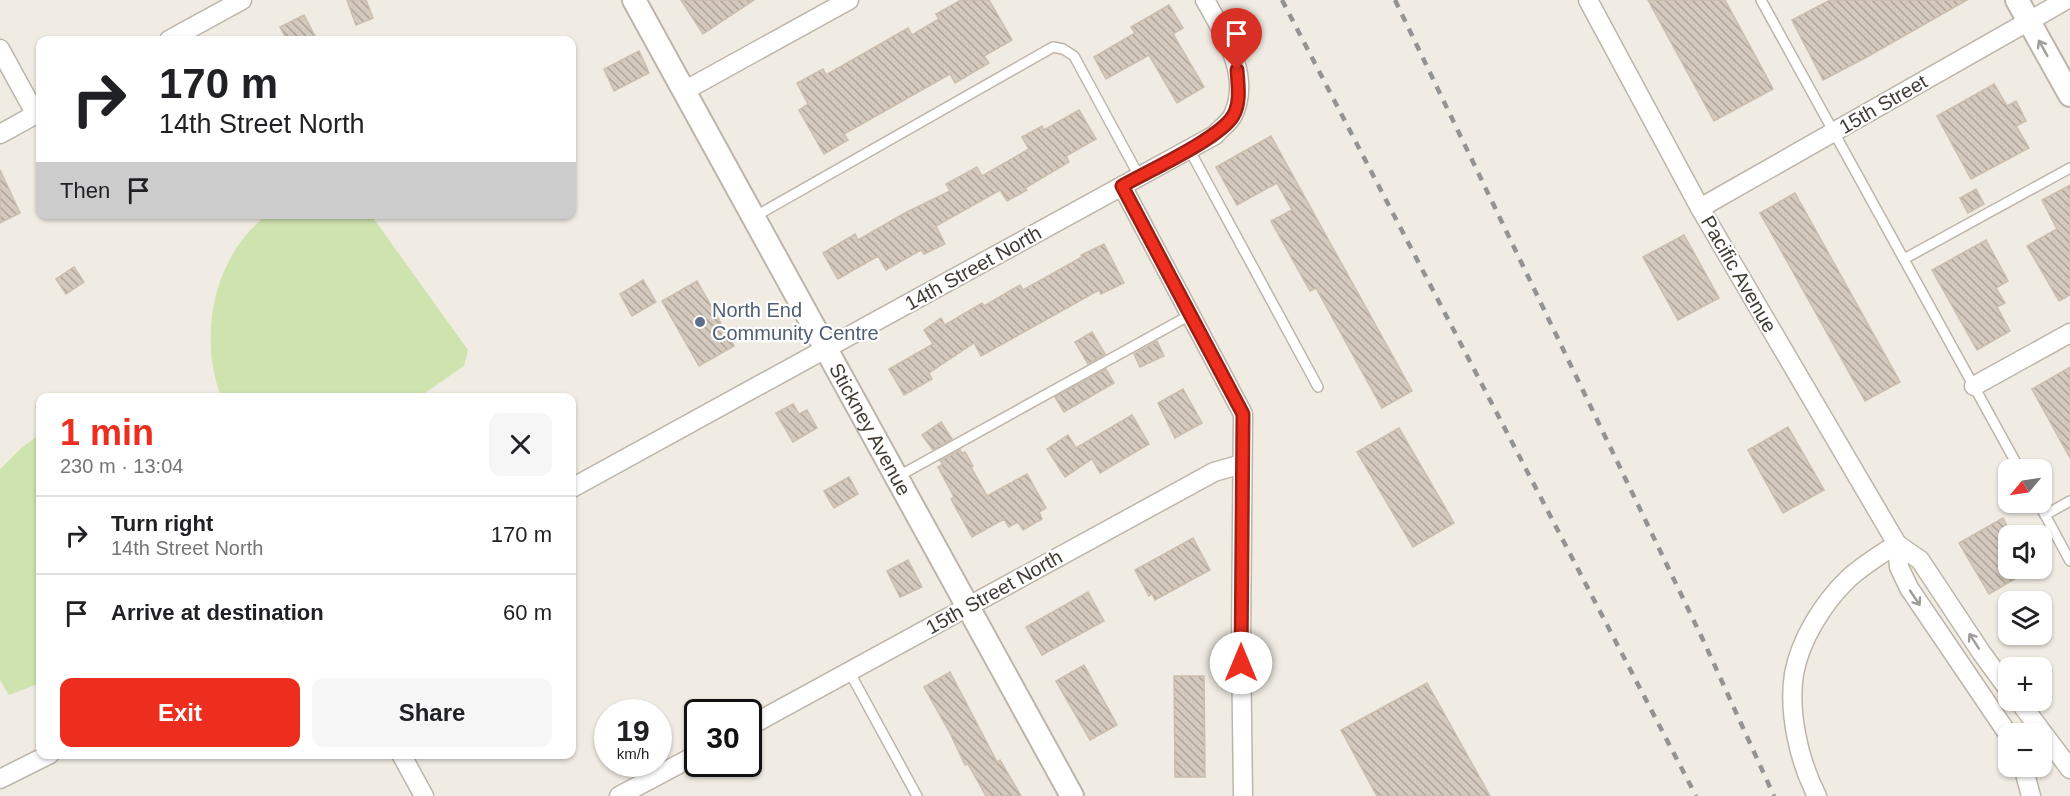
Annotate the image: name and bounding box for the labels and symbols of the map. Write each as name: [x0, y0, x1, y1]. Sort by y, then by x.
pin: [1211, 8, 1262, 70]
one-way arrow: [2037, 39, 2049, 56]
street label: 15th Street: [1835, 70, 1931, 138]
street label: Pacific Avenue: [1697, 212, 1781, 336]
street label: 14th Street North: [901, 221, 1045, 315]
place label: North End Community Centre: [712, 299, 879, 344]
marker: North End Community Centre: [693, 315, 707, 329]
street label: Stickney Avenue: [825, 359, 915, 499]
north arrow: [1998, 459, 2052, 513]
street label: 15th Street North: [922, 545, 1066, 639]
one-way arrow: [1909, 590, 1922, 607]
position arrow: [1209, 631, 1273, 695]
one-way arrow: [1968, 633, 1980, 650]
speed limit sign: 30: [684, 699, 762, 777]

